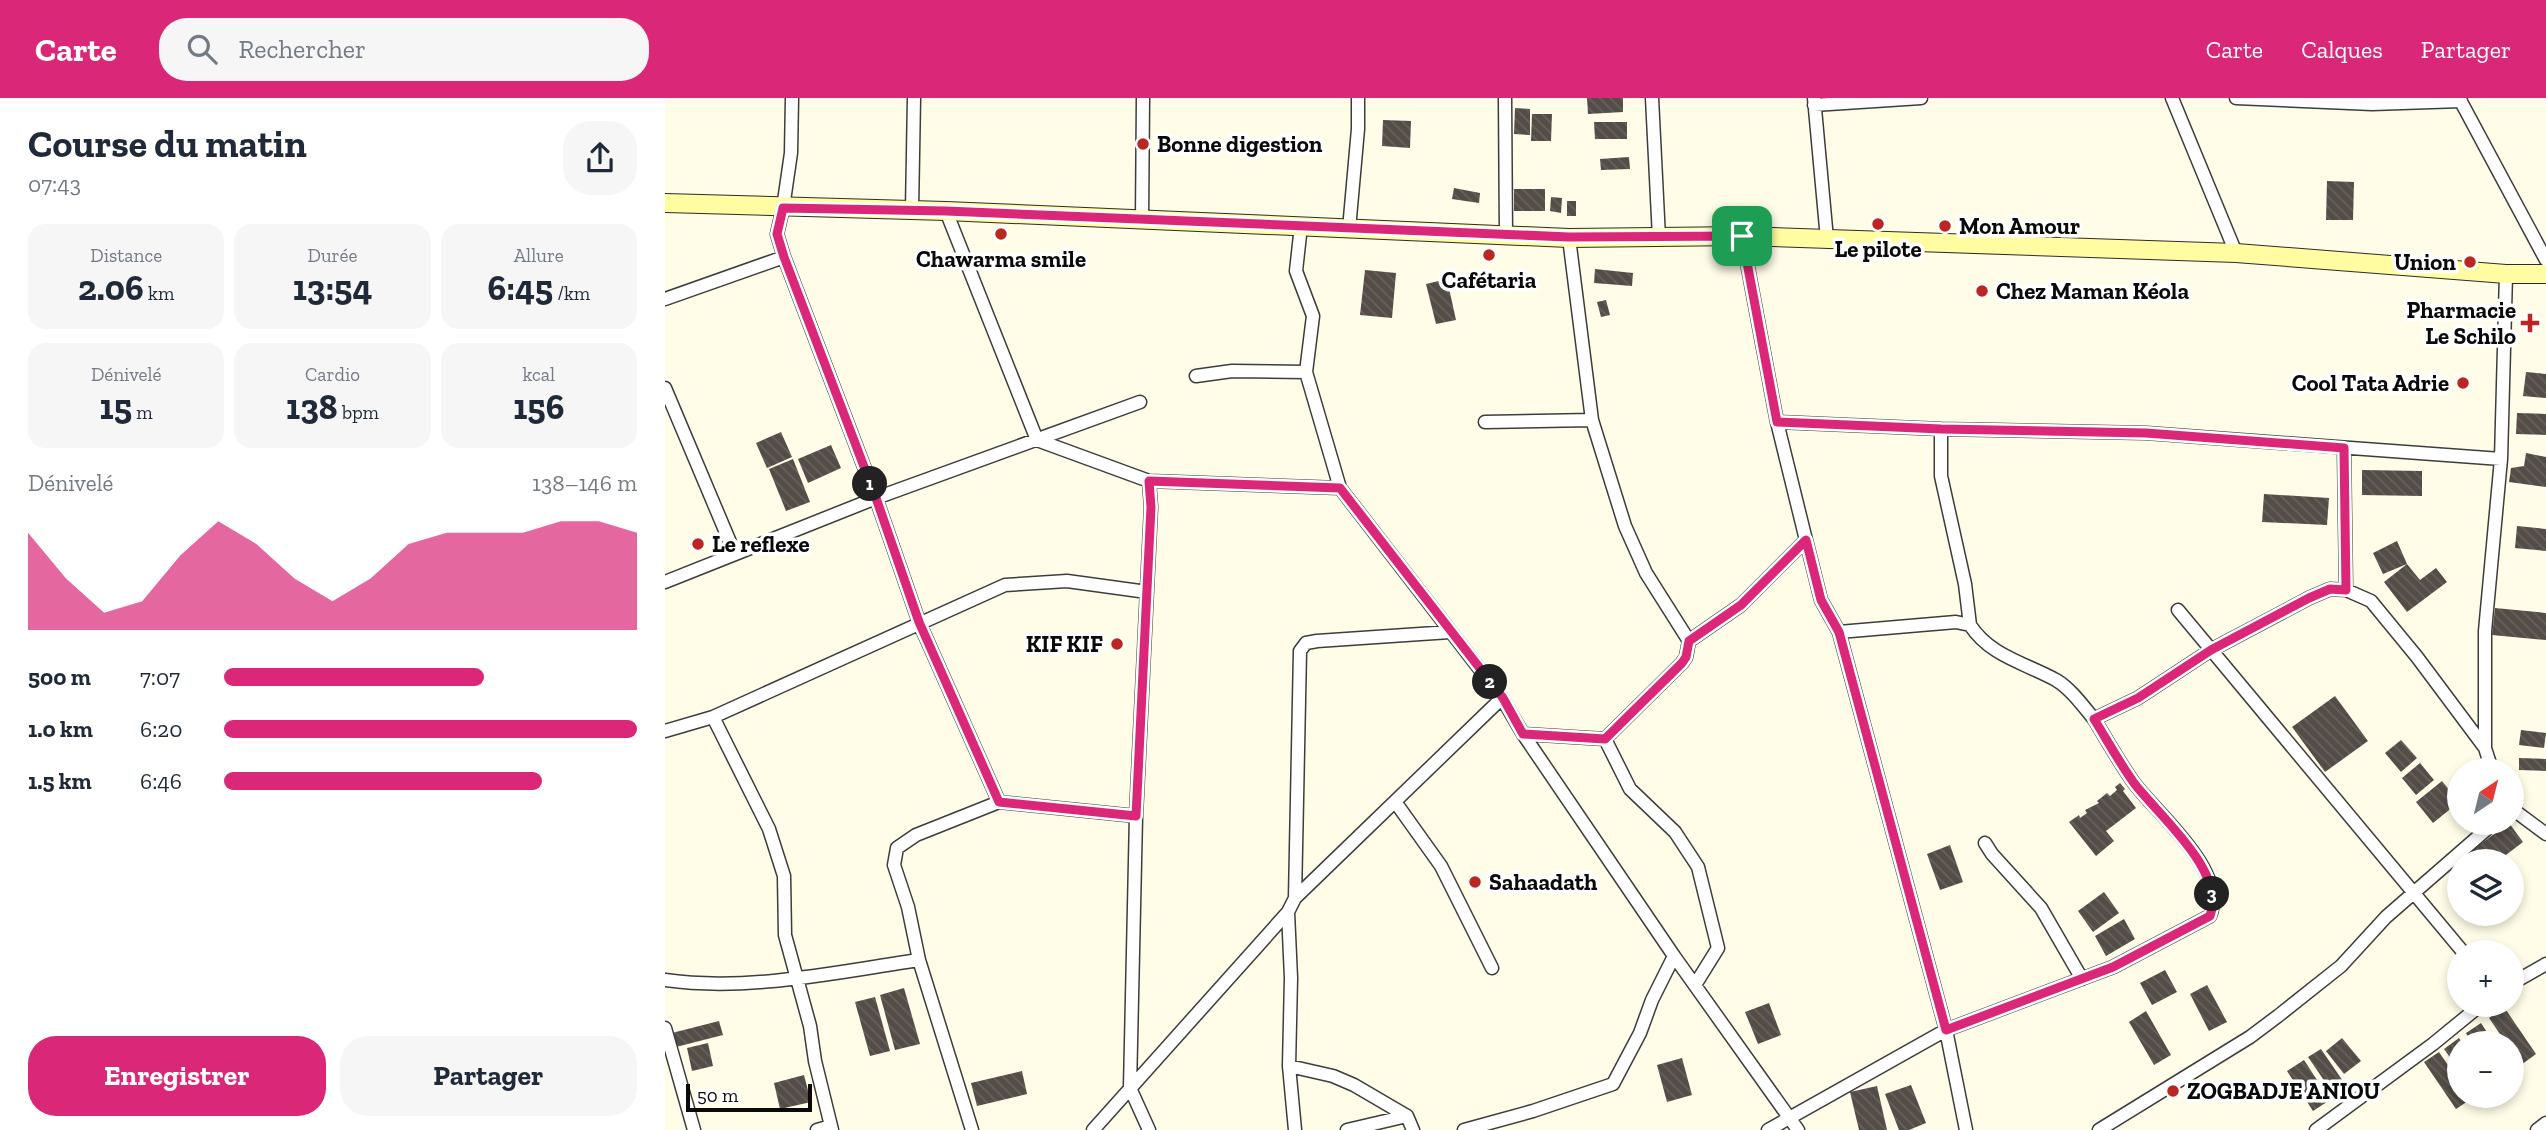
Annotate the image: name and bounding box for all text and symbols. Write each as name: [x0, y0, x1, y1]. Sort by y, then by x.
search box: [159, 18, 649, 81]
text: Carte: [35, 30, 117, 69]
icon: search: [183, 30, 221, 68]
text: Rechercher: [239, 33, 366, 65]
text: Carte: [2206, 35, 2263, 64]
text: Calques: [2301, 35, 2383, 64]
text: Partager: [2421, 35, 2511, 64]
text: Course du matin: [28, 121, 307, 167]
button: share: [563, 121, 637, 195]
place label: Bonne digestion: [1157, 130, 1323, 158]
marker: Bonne digestion: [1135, 136, 1151, 152]
text: 07:43: [28, 170, 81, 198]
pin: [1712, 206, 1772, 266]
place label: Mon Amour: [1959, 212, 2080, 240]
marker: Le pilote: [1870, 216, 1886, 232]
icon: arrive: [1723, 217, 1761, 255]
marker: Mon Amour: [1937, 218, 1953, 234]
marker: Chawarma smile: [993, 226, 1009, 242]
place label: Le pilote: [1834, 235, 1922, 263]
text: Distance: [90, 244, 162, 267]
text: Durée: [308, 244, 357, 267]
text: Allure: [514, 244, 564, 267]
place label: Chawarma smile: [916, 245, 1086, 273]
marker: Cafétaria: [1481, 247, 1497, 263]
place label: Union: [2394, 248, 2456, 276]
marker: Union: [2462, 254, 2478, 270]
place label: Cafétaria: [1442, 266, 1537, 294]
text: 2.06: [78, 267, 144, 309]
text: 13:54: [293, 267, 372, 309]
text: 6:45: [487, 267, 553, 309]
place label: Chez Maman Kéola: [1996, 277, 2189, 305]
text: km: [144, 282, 174, 305]
text: /km: [553, 282, 590, 305]
marker: Chez Maman Kéola: [1974, 283, 1990, 299]
place label: Pharmacie Le Schilo: [2406, 296, 2516, 350]
marker: Pharmacie Le Schilo: [2522, 315, 2538, 331]
text: Dénivelé: [91, 363, 161, 386]
text: Cardio: [305, 363, 360, 386]
text: kcal: [523, 363, 555, 386]
place label: Cool Tata Adrie: [2292, 369, 2449, 397]
marker: Cool Tata Adrie: [2455, 375, 2471, 391]
text: 15: [100, 386, 132, 428]
text: 138: [286, 386, 338, 428]
text: 156: [513, 386, 564, 428]
text: m: [132, 401, 153, 424]
text: bpm: [338, 401, 379, 424]
pin: 1: [853, 466, 887, 502]
text: Dénivelé: [28, 469, 113, 497]
text: 138–146 m: [532, 469, 637, 497]
text: 1: [866, 472, 873, 495]
place label: Le reflexe: [712, 530, 810, 558]
marker: Le reflexe: [690, 536, 706, 552]
place label: KIF KIF: [1026, 630, 1103, 658]
marker: KIF KIF: [1109, 636, 1125, 652]
text: 500 m: [28, 663, 91, 691]
text: 7:07: [140, 663, 180, 691]
pin: 2: [1473, 664, 1507, 700]
text: 2: [1484, 670, 1495, 693]
text: 1.0 km: [28, 715, 93, 743]
text: 6:20: [140, 715, 182, 743]
north arrow: [2447, 758, 2523, 835]
map controls: [2447, 758, 2524, 1108]
text: 1.5 km: [28, 767, 92, 795]
text: 6:46: [140, 767, 182, 795]
button: layers: [2447, 849, 2524, 926]
place label: Sahaadath: [1489, 868, 1598, 896]
marker: Sahaadath: [1467, 874, 1483, 890]
pin: 3: [2195, 876, 2229, 912]
text: 3: [2206, 882, 2217, 905]
button: +: [2447, 940, 2524, 1017]
button: −: [2447, 1031, 2524, 1108]
button: Enregistrer: [28, 1036, 326, 1116]
button: Partager: [340, 1036, 637, 1116]
place label: ZOGBADJE ANIOU: [2187, 1077, 2380, 1105]
scale bar: [686, 1081, 812, 1113]
marker: ZOGBADJE ANIOU: [2165, 1083, 2181, 1099]
text: 50 m: [697, 1084, 738, 1107]

